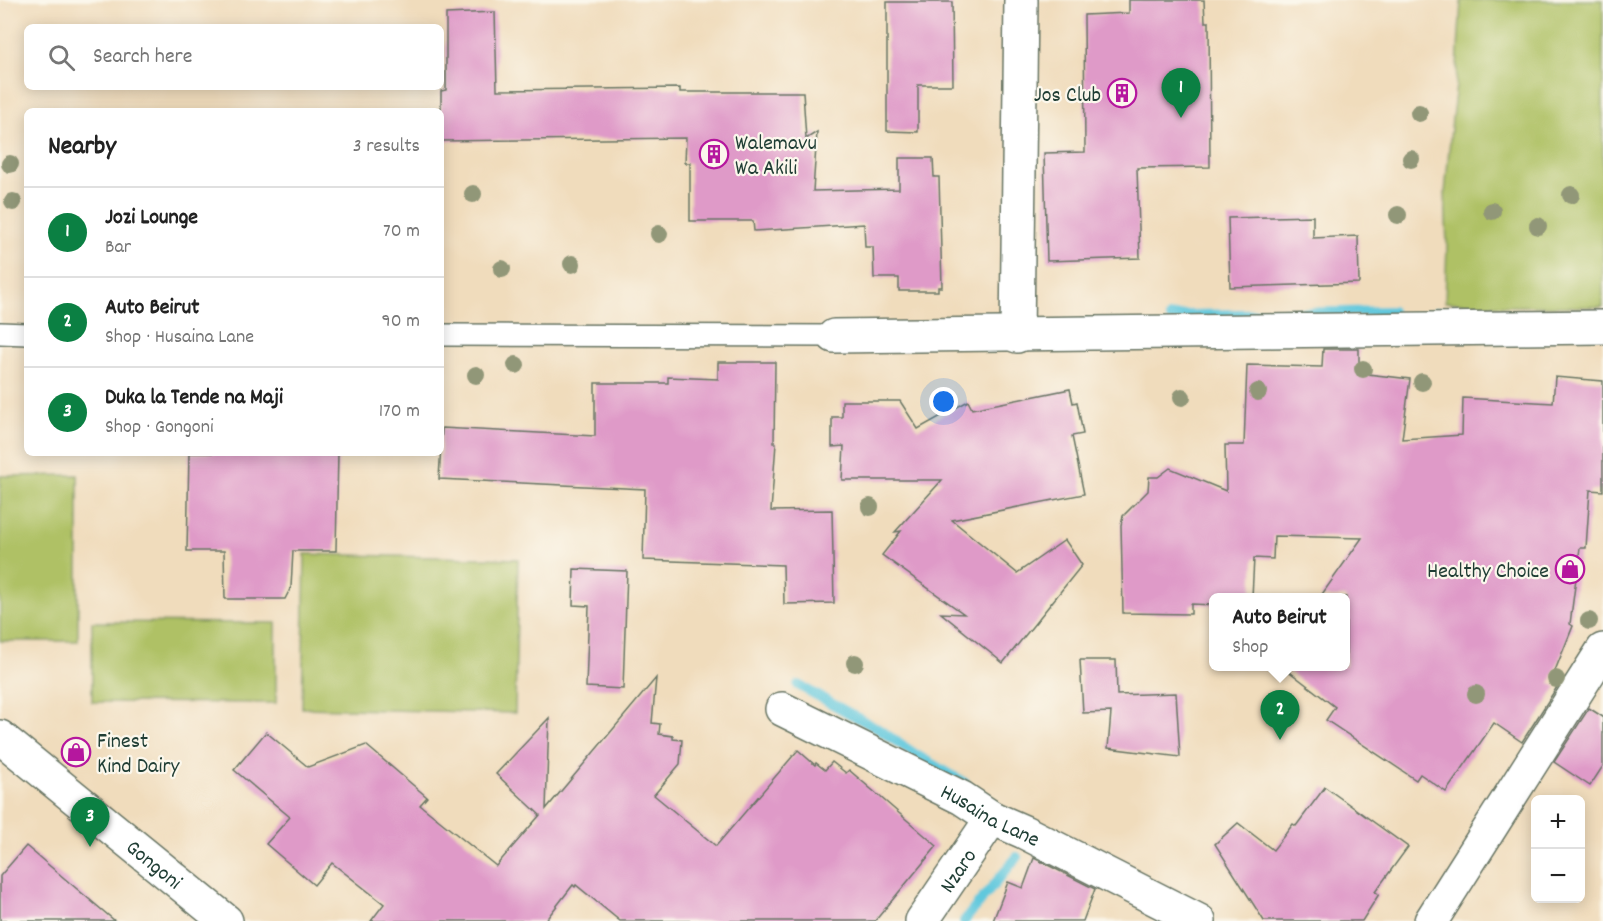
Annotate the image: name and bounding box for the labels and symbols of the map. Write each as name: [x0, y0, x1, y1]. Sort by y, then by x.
pin: 1: [1162, 68, 1200, 118]
building icon: Jos Club: [1106, 77, 1138, 109]
place label: Jos Club: [1034, 81, 1101, 112]
place label: Walemavu Wa Akili: [735, 129, 817, 185]
building icon: Walemavu Wa Akili: [698, 138, 730, 170]
your location: [929, 387, 958, 416]
shop icon: Healthy Choice: [1554, 553, 1586, 585]
place label: Healthy Choice: [1427, 557, 1549, 588]
pin: 2: [1260, 690, 1300, 740]
place label: Finest Kind Dairy: [97, 727, 181, 783]
shop icon: Finest Kind Dairy: [60, 736, 92, 768]
street label: Husaina Lane: [934, 778, 1044, 857]
pin: 3: [70, 798, 110, 847]
street label: Gongoni: [118, 834, 188, 898]
street label: Nzaro: [934, 843, 986, 900]

